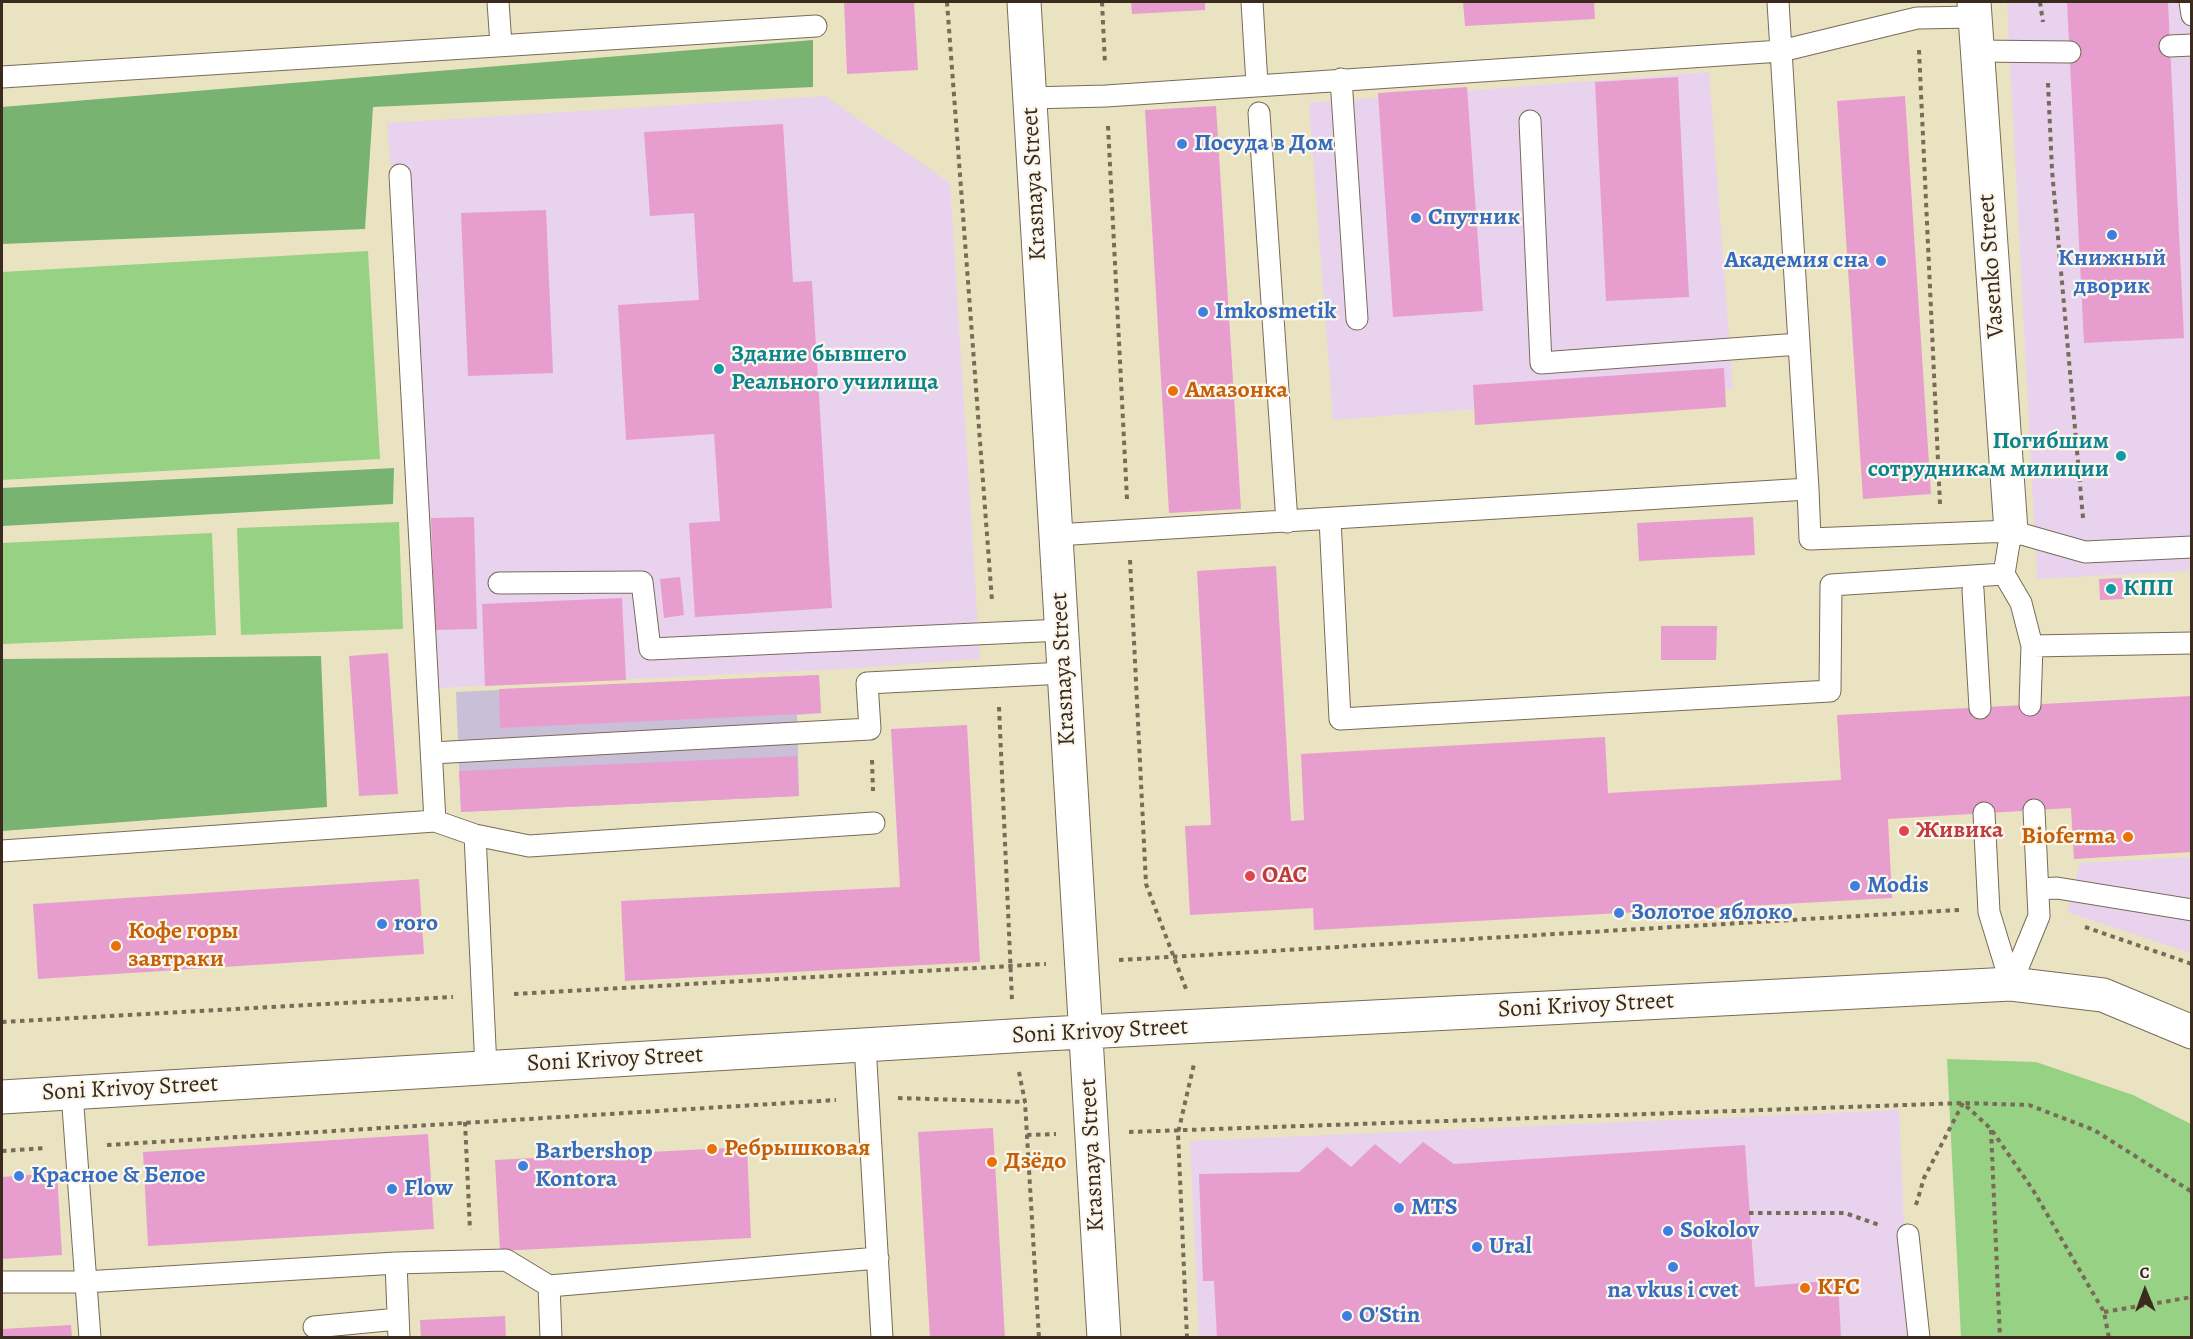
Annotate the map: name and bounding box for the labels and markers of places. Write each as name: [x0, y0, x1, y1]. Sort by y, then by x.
place label: Посуда в Дом: [1194, 130, 1334, 158]
marker: Посуда в Дом: [1175, 137, 1189, 151]
place label: Спутник: [1428, 204, 1520, 232]
marker: Спутник: [1409, 211, 1423, 225]
marker: Книжный дворик: [2105, 228, 2119, 242]
place label: Книжный дворик: [2058, 245, 2166, 301]
place label: Академия сна: [1724, 247, 1869, 275]
marker: Академия сна: [1874, 254, 1888, 268]
place label: Imkosmetik: [1215, 298, 1337, 326]
marker: Imkosmetik: [1196, 305, 1210, 319]
place label: Здание бывшего Реального училища: [731, 341, 939, 397]
marker: Здание бывшего Реального училища: [712, 362, 726, 376]
place label: Амазонка: [1185, 377, 1288, 405]
marker: Амазонка: [1166, 384, 1180, 398]
place label: Погибшим сотрудникам милиции: [1868, 428, 2109, 484]
marker: Погибшим сотрудникам милиции: [2114, 449, 2128, 463]
place label: КПП: [2123, 575, 2174, 603]
marker: КПП: [2104, 582, 2118, 596]
place label: Живика: [1916, 817, 2003, 845]
place label: Bioferma: [2021, 823, 2116, 851]
marker: Живика: [1897, 824, 1911, 838]
marker: Bioferma: [2121, 830, 2135, 844]
place label: ОАС: [1262, 862, 1307, 890]
marker: ОАС: [1243, 869, 1257, 883]
place label: Modis: [1867, 872, 1929, 900]
marker: Modis: [1848, 879, 1862, 893]
place label: Золотое яблоко: [1631, 899, 1793, 927]
marker: Золотое яблоко: [1612, 906, 1626, 920]
place label: roro: [394, 910, 438, 938]
marker: roro: [375, 917, 389, 931]
place label: Кофе горы завтраки: [128, 918, 239, 974]
marker: Кофе горы завтраки: [109, 939, 123, 953]
place label: Ребрышковая: [724, 1135, 870, 1163]
place label: Barbershop Kontora: [535, 1138, 653, 1194]
marker: Ребрышковая: [705, 1142, 719, 1156]
place label: Дзёдо: [1004, 1148, 1066, 1176]
marker: Дзёдо: [985, 1155, 999, 1169]
marker: Barbershop Kontora: [516, 1159, 530, 1173]
place label: Красное & Белое: [31, 1162, 206, 1190]
marker: Красное & Белое: [12, 1169, 26, 1183]
place label: Flow: [404, 1175, 453, 1203]
marker: Flow: [385, 1182, 399, 1196]
place label: MTS: [1411, 1194, 1458, 1222]
marker: MTS: [1392, 1201, 1406, 1215]
place label: Sokolov: [1680, 1217, 1759, 1245]
marker: Sokolov: [1661, 1224, 1675, 1238]
place label: Ural: [1489, 1233, 1532, 1261]
marker: Ural: [1470, 1240, 1484, 1254]
marker: na vkus i cvet: [1666, 1260, 1680, 1274]
place label: KFC: [1817, 1274, 1860, 1302]
place label: na vkus i cvet: [1607, 1277, 1739, 1305]
marker: KFC: [1798, 1281, 1812, 1295]
place label: O'Stin: [1359, 1302, 1420, 1330]
marker: O'Stin: [1340, 1309, 1354, 1323]

